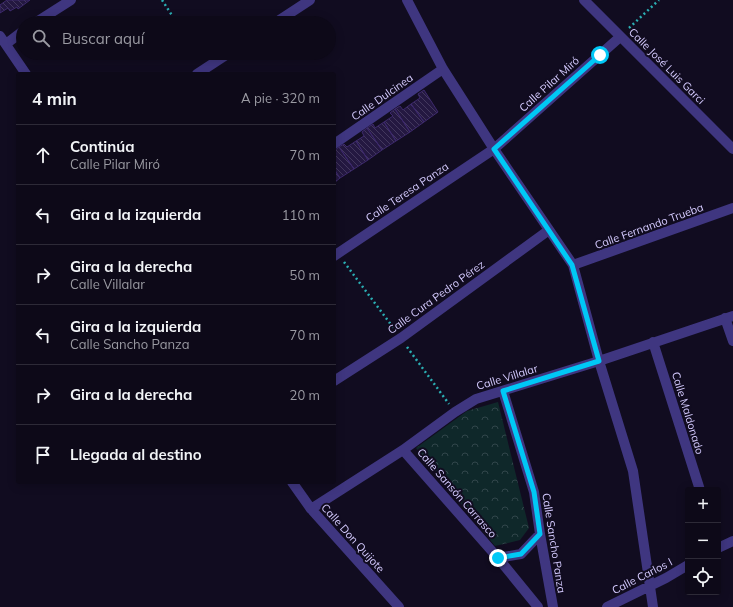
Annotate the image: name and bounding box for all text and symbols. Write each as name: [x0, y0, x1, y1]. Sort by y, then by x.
search box: [16, 16, 336, 60]
street label: Calle José Luis Garci: [626, 25, 708, 107]
icon: search: [30, 27, 52, 49]
text: Buscar aquí: [62, 29, 144, 48]
route start: [591, 46, 609, 64]
street label: Calle Pilar Miró: [516, 53, 582, 115]
street label: Calle Dulcinea: [348, 71, 416, 123]
text: 4 min: [32, 88, 77, 109]
text: A pie · 320 m: [241, 90, 320, 106]
text: Continúa: [70, 137, 135, 156]
icon: ahead: [32, 144, 54, 166]
text: 70 m: [290, 147, 320, 163]
text: Calle Pilar Miró: [70, 156, 160, 172]
street label: Calle Teresa Panza: [363, 159, 451, 225]
street label: Calle Fernando Trueba: [593, 200, 705, 252]
icon: left: [32, 204, 54, 226]
text: Gira a la izquierda: [70, 205, 201, 224]
text: 110 m: [282, 207, 320, 223]
text: Gira a la derecha: [70, 257, 192, 276]
street label: Calle Cura Pedro Pérez: [385, 257, 487, 337]
icon: right: [32, 264, 54, 286]
text: 50 m: [290, 267, 320, 283]
text: Calle Villalar: [70, 276, 145, 292]
text: Gira a la izquierda: [70, 317, 201, 336]
icon: left: [32, 324, 54, 346]
text: 70 m: [290, 327, 320, 343]
text: Calle Sancho Panza: [70, 336, 190, 352]
street label: Calle Villalar: [475, 361, 539, 393]
street label: Calle Maldonado: [669, 370, 707, 456]
icon: right: [32, 384, 54, 406]
text: Gira a la derecha: [70, 385, 192, 404]
text: 20 m: [290, 387, 320, 403]
icon: arrive: [32, 444, 54, 466]
text: Llegada al destino: [70, 445, 202, 464]
street label: Calle Sansón Carrasco: [414, 445, 500, 541]
map controls: [685, 487, 721, 595]
button: +: [685, 487, 721, 523]
street label: Calle Sancho Panza: [539, 492, 569, 594]
street label: Calle Don Quijote: [318, 501, 388, 575]
button: −: [685, 523, 721, 559]
route end: [489, 549, 507, 567]
street label: Calle Carlos I: [609, 555, 675, 597]
button: locate: [685, 559, 721, 595]

